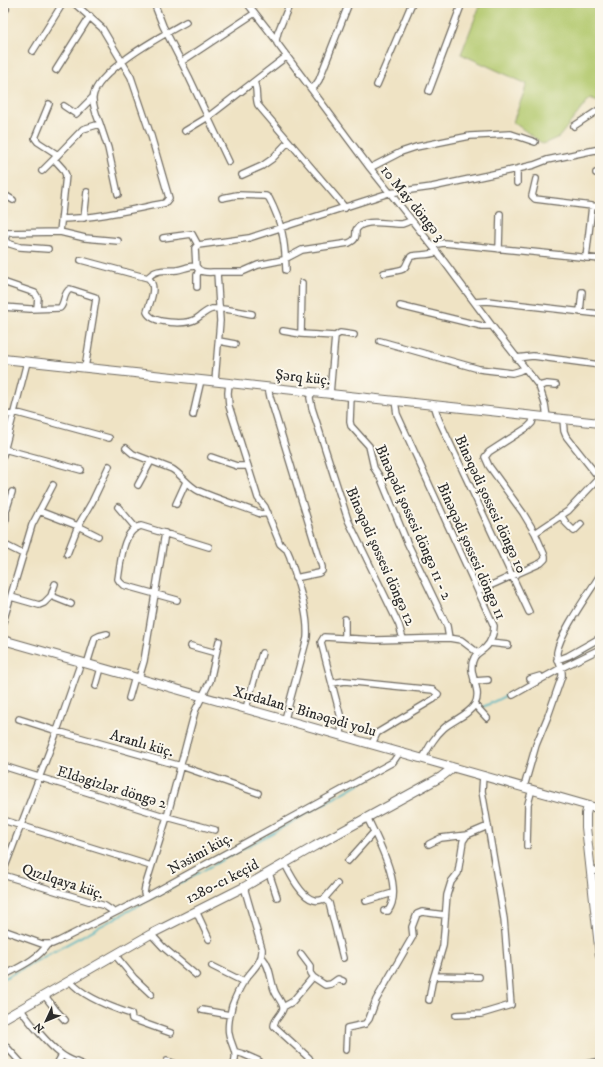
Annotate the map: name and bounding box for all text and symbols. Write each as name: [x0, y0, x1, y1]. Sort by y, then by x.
street label: 10 May döngə 3: [376, 161, 449, 245]
street label: Şərq küç.: [274, 365, 331, 390]
street label: Binəqədi şossesi döngə 10: [450, 432, 531, 576]
street label: Binəqədi şossesi döngə 11 - 2: [371, 442, 457, 603]
street label: Binəqədi şossesi döngə 11: [433, 480, 510, 623]
street label: Binəqədi şossesi döngə 12: [341, 484, 420, 629]
street label: Xırdalan - Binəqədi yolu: [231, 682, 379, 741]
street label: Aranlı küç.: [108, 725, 176, 762]
street label: Eldəgizlər döngə 2: [55, 762, 170, 813]
street label: Nəsimi küç.: [165, 828, 236, 879]
street label: 1280-cı keçid: [183, 855, 262, 908]
street label: Qızılqaya küç.: [20, 859, 106, 904]
north arrow: [26, 1001, 66, 1041]
text: N: [31, 1019, 48, 1035]

